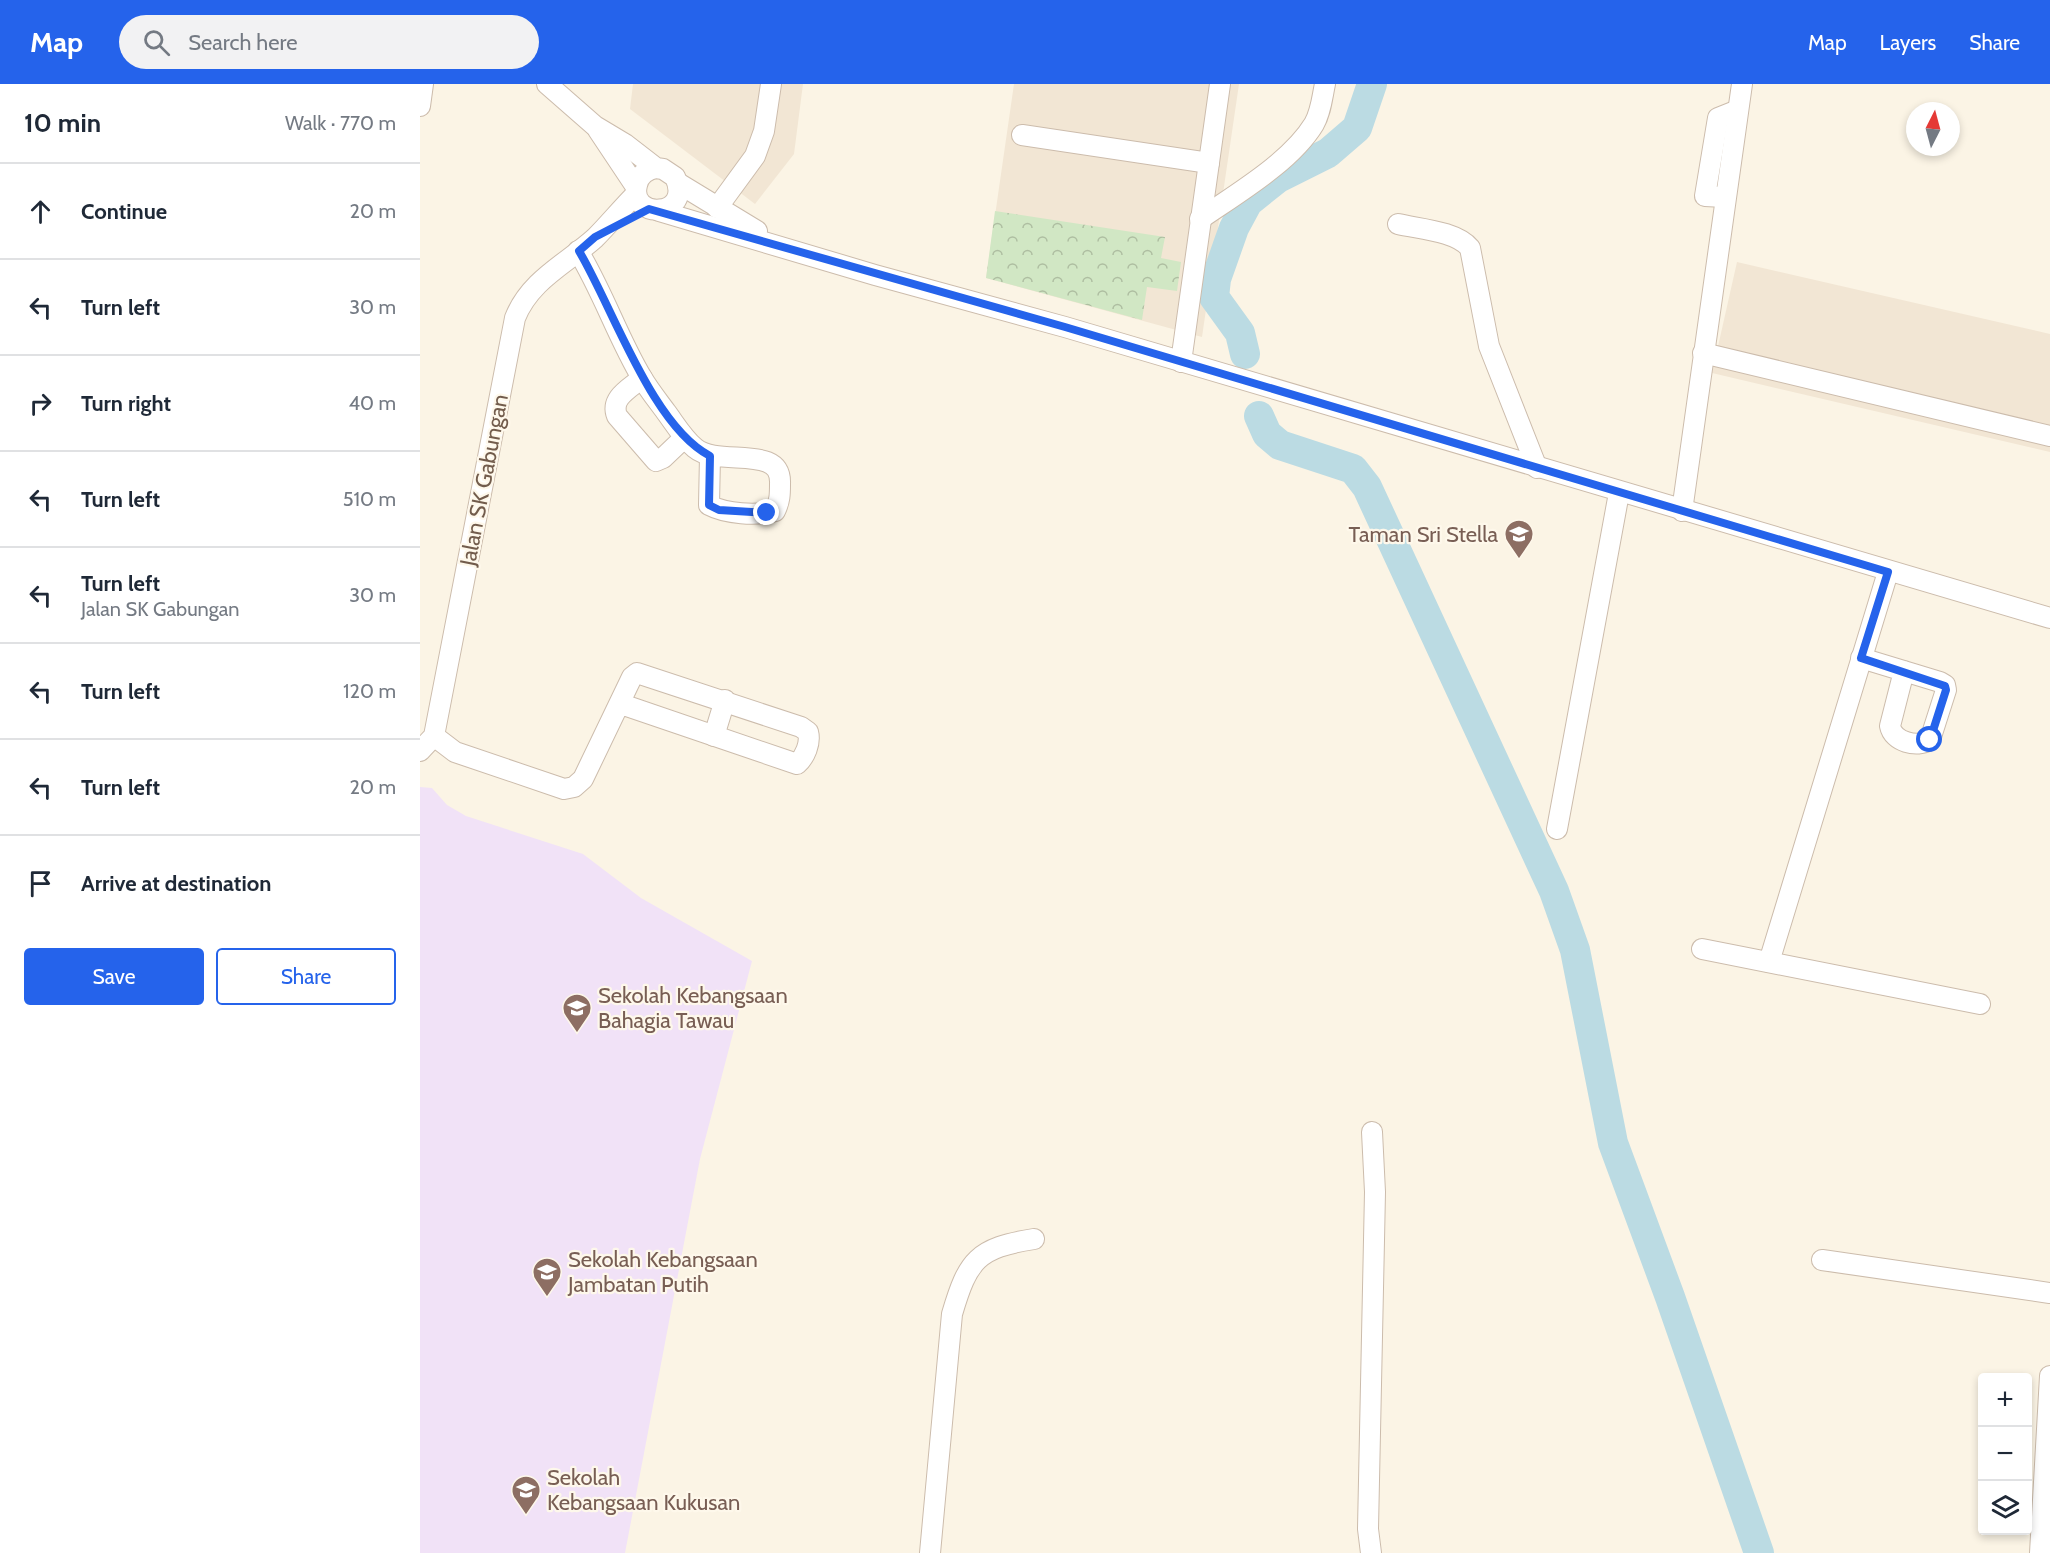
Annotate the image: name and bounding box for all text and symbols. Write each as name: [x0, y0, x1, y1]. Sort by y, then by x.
search box: [119, 15, 539, 69]
text: Map: [30, 25, 83, 59]
icon: search: [140, 26, 173, 59]
text: Search here: [188, 29, 297, 56]
text: Map: [1808, 30, 1847, 55]
text: Layers: [1880, 30, 1936, 55]
text: Share: [1969, 30, 2020, 55]
north arrow: [1906, 102, 1960, 156]
text: 10 min: [24, 107, 101, 139]
text: Walk · 770 m: [285, 111, 396, 135]
icon: ahead: [24, 195, 57, 228]
text: Continue: [81, 198, 167, 225]
text: 20 m: [350, 199, 396, 223]
icon: left: [24, 291, 57, 324]
text: Turn left: [81, 294, 160, 321]
text: 30 m: [349, 295, 396, 319]
icon: right: [24, 387, 57, 420]
text: Turn right: [81, 390, 171, 417]
text: 40 m: [348, 391, 396, 415]
street label: Jalan SK Gabungan: [454, 392, 514, 569]
icon: left: [24, 483, 57, 516]
text: Turn left: [81, 486, 160, 513]
text: 510 m: [343, 487, 396, 511]
route end: [753, 499, 779, 525]
school or university icon: Taman Sri Stella: [1503, 518, 1535, 560]
place label: Taman Sri Stella: [1349, 521, 1498, 548]
text: Turn left: [81, 570, 160, 597]
icon: left: [24, 579, 57, 612]
text: 30 m: [349, 583, 396, 607]
text: Jalan SK Gabungan: [81, 597, 240, 621]
icon: left: [24, 675, 57, 708]
text: Turn left: [81, 678, 160, 705]
text: 120 m: [343, 679, 396, 703]
route start: [1916, 726, 1942, 752]
icon: left: [24, 771, 57, 804]
text: Turn left: [81, 774, 160, 801]
text: 20 m: [350, 775, 396, 799]
icon: arrive: [24, 867, 57, 900]
text: Arrive at destination: [81, 870, 271, 897]
button: Save: [24, 948, 204, 1005]
button: Share: [216, 948, 396, 1005]
place label: Sekolah Kebangsaan Bahagia Tawau: [598, 982, 788, 1034]
school or university icon: Sekolah Kebangsaan Bahagia Tawau: [561, 992, 593, 1034]
place label: Sekolah Kebangsaan Jambatan Putih: [567, 1246, 758, 1298]
school or university icon: Sekolah Kebangsaan Jambatan Putih: [531, 1256, 563, 1298]
map controls: [1978, 1373, 2032, 1535]
button: +: [1978, 1373, 2032, 1427]
button: −: [1978, 1427, 2032, 1481]
place label: Sekolah Kebangsaan Kukusan: [547, 1464, 740, 1516]
school or university icon: Sekolah Kebangsaan Kukusan: [510, 1474, 542, 1516]
button: layers: [1978, 1481, 2032, 1535]

